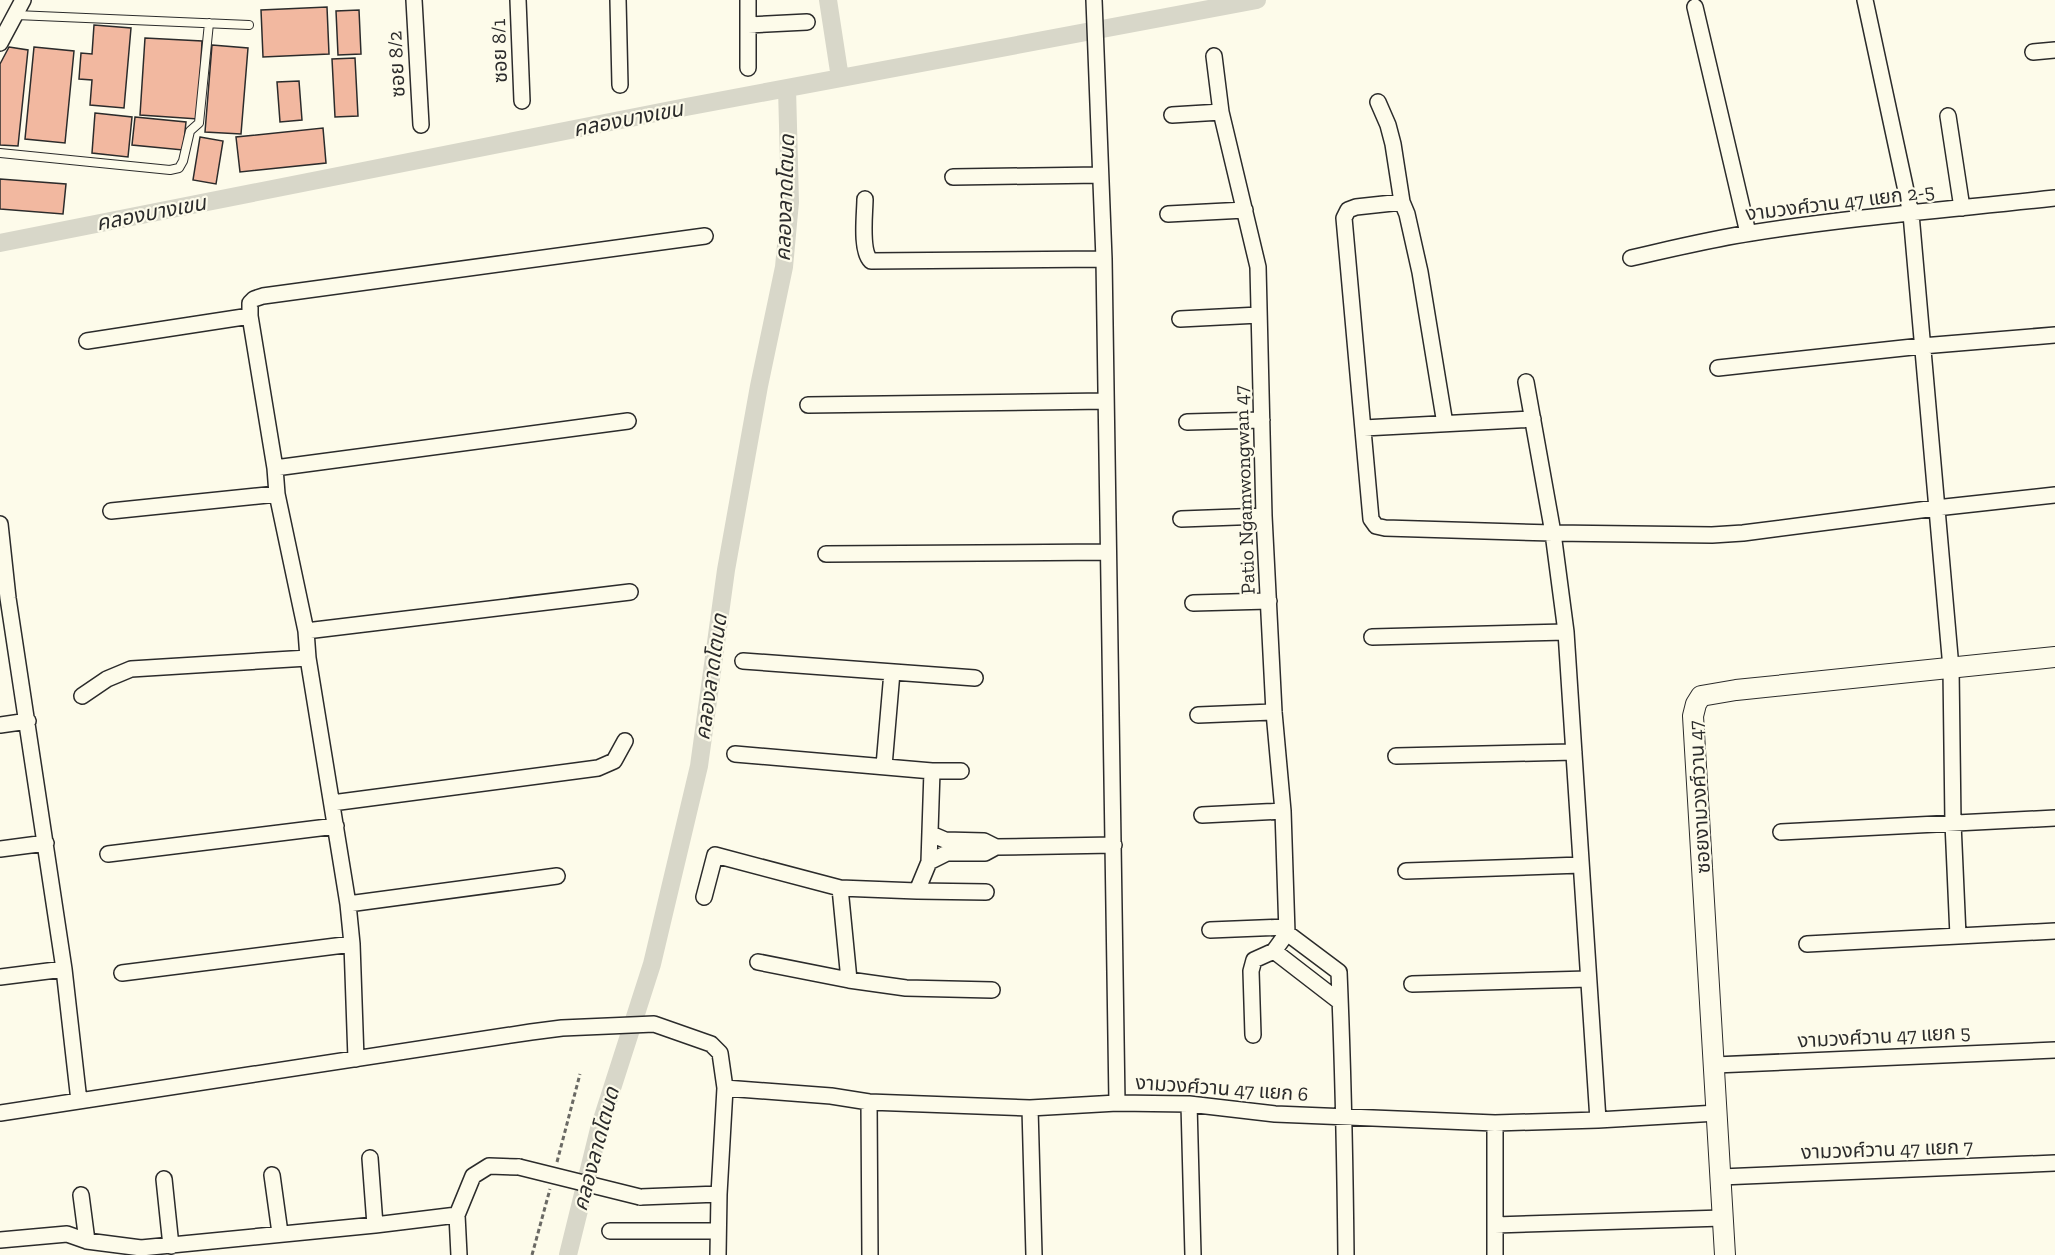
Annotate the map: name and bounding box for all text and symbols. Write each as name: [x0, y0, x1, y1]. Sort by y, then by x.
street label: ซอย 8/1: [486, 18, 512, 84]
street label: ซอย 8/2: [382, 30, 410, 98]
water label: คลองบางเขน: [571, 95, 686, 141]
water label: คลองลาดโตนด: [770, 133, 799, 262]
street label: งามวงศ์วาน 47 แยก 2-5: [1744, 179, 1936, 225]
water label: คลองบางเขน: [94, 189, 209, 235]
street label: Patio Ngamwongwan 47: [1228, 384, 1260, 595]
water label: คลองลาดโตนด: [689, 611, 732, 742]
street label: ซอยงามวงศ์วาน 47: [1683, 719, 1715, 874]
street label: งามวงศ์วาน 47 แยก 5: [1797, 1019, 1971, 1053]
street label: งามวงศ์วาน 47 แยก 6: [1135, 1070, 1309, 1106]
water label: คลองลาดโตนด: [567, 1083, 624, 1213]
street label: งามวงศ์วาน 47 แยก 7: [1801, 1134, 1974, 1164]

